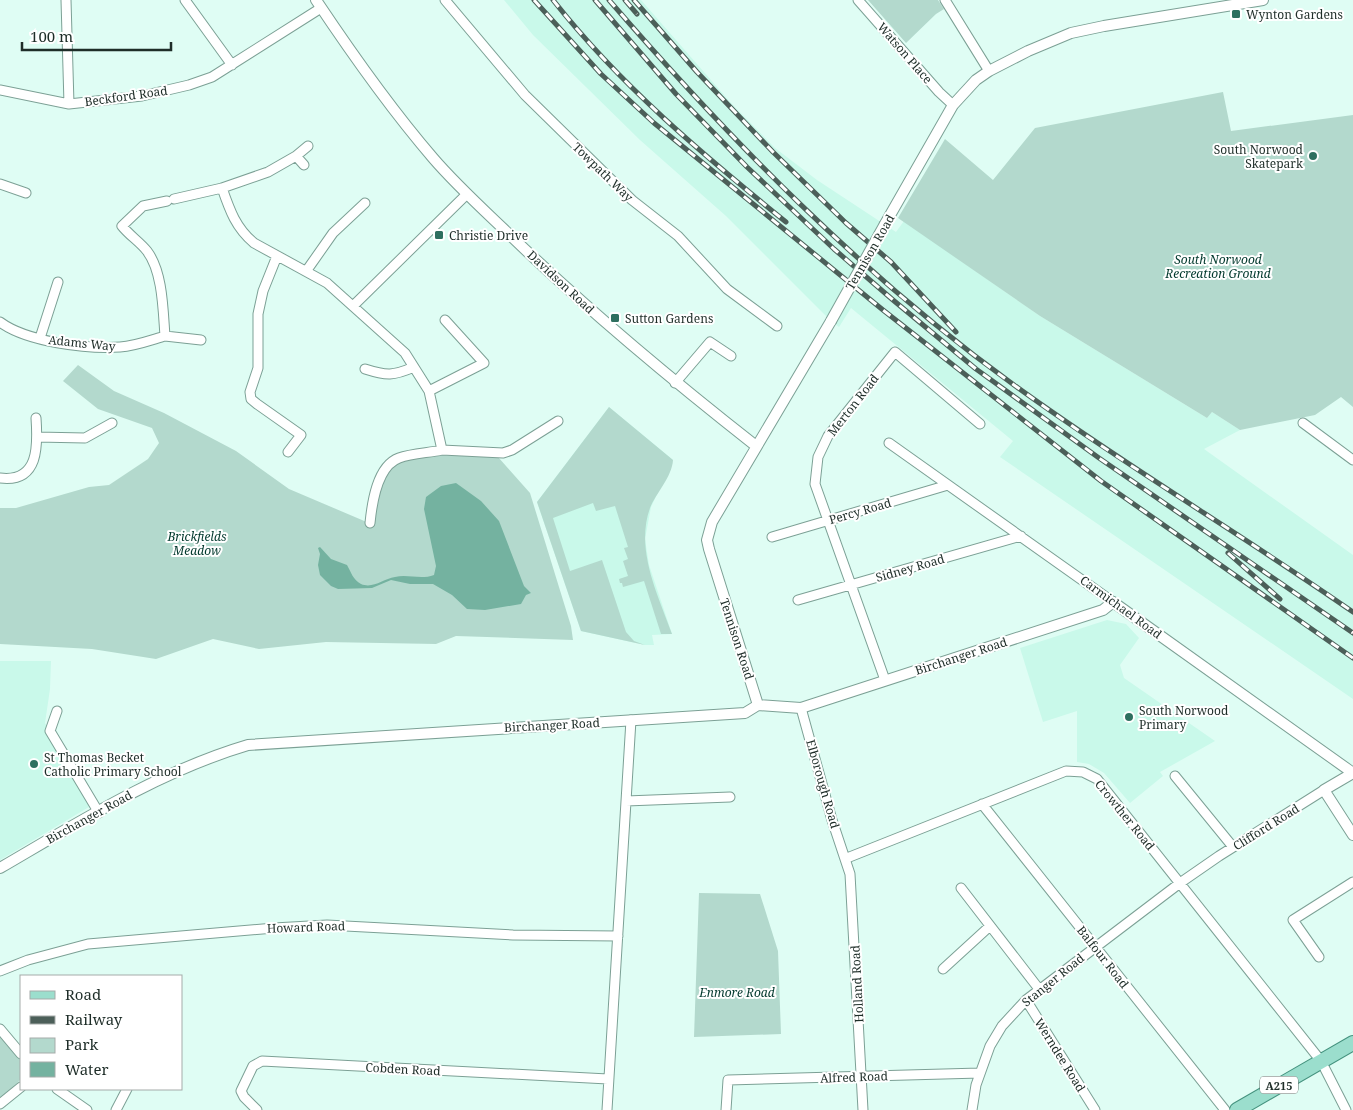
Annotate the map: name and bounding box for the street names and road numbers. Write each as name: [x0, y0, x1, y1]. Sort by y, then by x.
street label: Watson Place: [874, 19, 936, 87]
street label: Beckford Road: [83, 82, 169, 110]
street label: Towpath Way: [569, 139, 637, 205]
street label: Tennison Road: [841, 211, 899, 293]
street label: Davidson Road: [524, 247, 599, 318]
street label: Adams Way: [48, 331, 117, 355]
street label: Merton Road: [823, 370, 883, 439]
street label: Percy Road: [827, 494, 894, 528]
street label: Sidney Road: [874, 550, 947, 586]
street label: Carmichael Road: [1077, 571, 1166, 643]
street label: Tennison Road: [716, 596, 758, 682]
street label: Birchanger Road: [913, 633, 1010, 679]
street label: Birchanger Road: [504, 714, 601, 736]
street label: Elborough Road: [802, 738, 844, 831]
street label: Crowther Road: [1091, 776, 1159, 854]
street label: Birchanger Road: [43, 786, 136, 848]
street label: Clifford Road: [1230, 799, 1303, 854]
street label: Howard Road: [266, 917, 346, 937]
street label: Balfour Road: [1073, 922, 1133, 992]
street label: Holland Road: [846, 944, 868, 1023]
street label: Stanger Road: [1018, 949, 1088, 1010]
street label: Werndee Road: [1031, 1015, 1090, 1096]
street label: Cobden Road: [365, 1059, 442, 1079]
street label: Alfred Road: [820, 1067, 889, 1087]
road number: A215: [1260, 1076, 1298, 1094]

